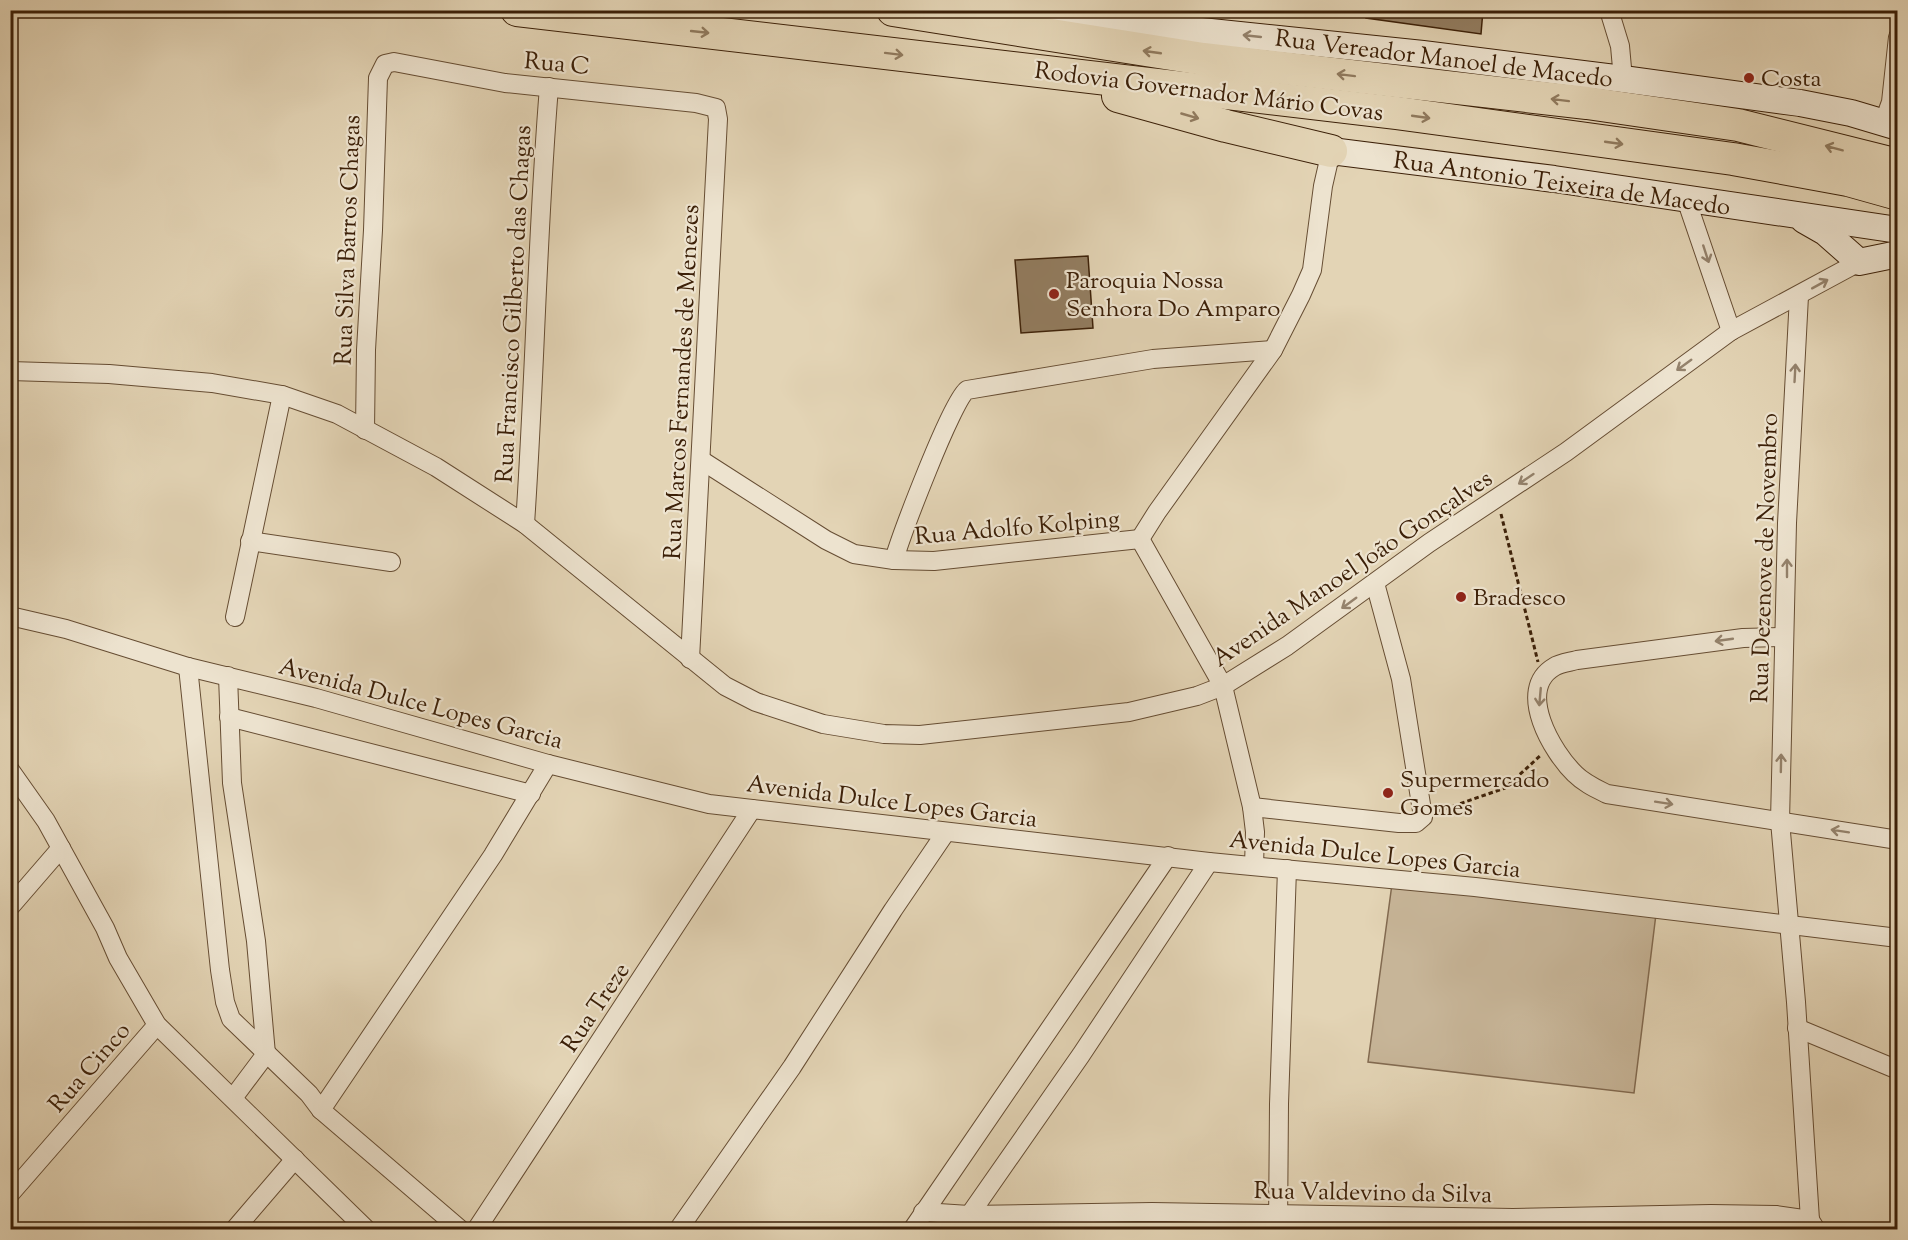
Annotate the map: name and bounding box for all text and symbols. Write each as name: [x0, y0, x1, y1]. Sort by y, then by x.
street label: Rua Vereador Manoel de Macedo: [1273, 22, 1615, 98]
one-way arrow: [690, 26, 710, 37]
one-way arrow: [1243, 30, 1263, 41]
street label: Rua C: [523, 45, 591, 85]
one-way arrow: [1143, 46, 1162, 57]
one-way arrow: [883, 48, 903, 59]
street label: Rodovia Governador Mário Covas: [1032, 55, 1385, 131]
place label: Costa: [1761, 63, 1822, 97]
one-way arrow: [1336, 69, 1356, 80]
marker: Costa: [1742, 71, 1756, 85]
one-way arrow: [1551, 94, 1571, 105]
one-way arrow: [1180, 111, 1199, 122]
one-way arrow: [1411, 111, 1430, 122]
street label: Rua Silva Barros Chagas: [328, 114, 370, 366]
street label: Rua Francisco Gilberto das Chagas: [489, 124, 541, 484]
one-way arrow: [1604, 138, 1624, 149]
one-way arrow: [1825, 142, 1844, 154]
street label: Rua Antonio Teixeira de Macedo: [1391, 144, 1732, 225]
street label: Rua Marcos Fernandes de Menezes: [657, 204, 709, 561]
one-way arrow: [1701, 244, 1712, 263]
place label: Paroquia Nossa Senhora Do Amparo: [1066, 265, 1280, 327]
one-way arrow: [1811, 278, 1828, 290]
marker: Paroquia Nossa Senhora Do Amparo: [1047, 287, 1061, 301]
one-way arrow: [1677, 359, 1693, 371]
one-way arrow: [1789, 364, 1800, 384]
street label: Rua Dezenove de Novembro: [1744, 412, 1788, 704]
street label: Avenida Manoel João Gonçalves: [1206, 463, 1500, 676]
one-way arrow: [1518, 473, 1534, 485]
street label: Rua Adolfo Kolping: [913, 503, 1121, 555]
one-way arrow: [1781, 559, 1793, 579]
place label: Bradesco: [1473, 582, 1566, 616]
marker: Bradesco: [1454, 590, 1468, 604]
one-way arrow: [1341, 596, 1357, 609]
one-way arrow: [1715, 635, 1735, 646]
street label: Avenida Dulce Lopes Garcia: [275, 651, 566, 759]
one-way arrow: [1534, 687, 1545, 706]
one-way arrow: [1775, 753, 1787, 773]
place label: Supermercado Gomes: [1400, 764, 1549, 826]
street label: Avenida Dulce Lopes Garcia: [744, 768, 1039, 838]
marker: Supermercado Gomes: [1381, 786, 1395, 800]
one-way arrow: [1654, 798, 1674, 809]
street label: Avenida Dulce Lopes Garcia: [1227, 824, 1522, 888]
one-way arrow: [1830, 825, 1850, 836]
street label: Rua Treze: [554, 956, 639, 1060]
street label: Rua Cinco: [42, 1016, 140, 1121]
street label: Rua Valdevino da Silva: [1253, 1175, 1493, 1213]

